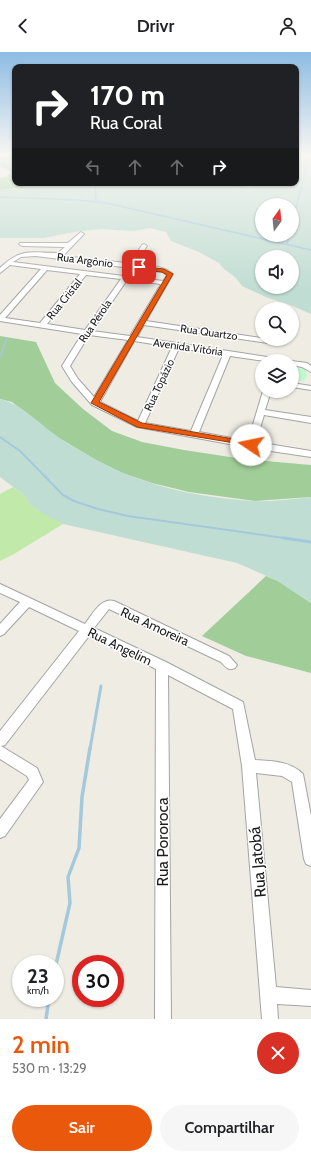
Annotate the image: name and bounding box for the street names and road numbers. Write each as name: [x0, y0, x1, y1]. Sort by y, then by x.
street label: Rua Argônio: [56, 250, 114, 270]
street label: Rua Cristal: [43, 275, 85, 322]
street label: Rua Pérola: [75, 296, 115, 345]
street label: Rua Quartzo: [179, 321, 239, 343]
street label: Avenida Vitória: [152, 335, 224, 359]
street label: Rua Topázio: [141, 357, 177, 413]
street label: Rua Amoreira: [118, 603, 193, 649]
street label: Rua Angelim: [85, 624, 155, 668]
street label: Rua Pororoca: [153, 797, 172, 887]
street label: Rua Jatobá: [245, 825, 270, 898]

